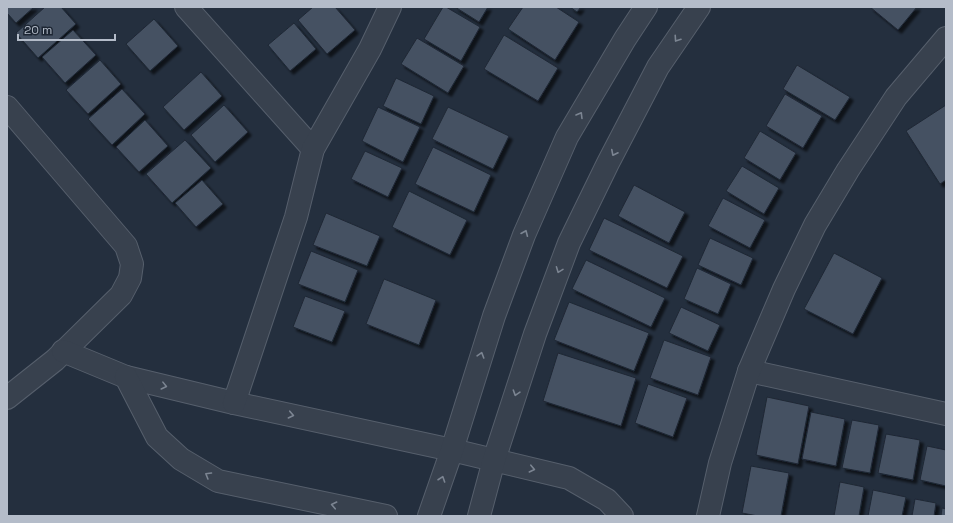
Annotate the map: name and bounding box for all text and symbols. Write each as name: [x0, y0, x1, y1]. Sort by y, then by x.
scale bar: [18, 16, 115, 42]
text: 20 m: [24, 22, 52, 38]
one-way arrow: [674, 35, 682, 42]
one-way arrow: [576, 112, 583, 119]
one-way arrow: [611, 149, 618, 156]
one-way arrow: [520, 229, 528, 236]
one-way arrow: [555, 267, 563, 274]
one-way arrow: [477, 352, 485, 359]
one-way arrow: [160, 381, 167, 390]
one-way arrow: [512, 389, 520, 396]
one-way arrow: [288, 411, 294, 419]
one-way arrow: [528, 464, 535, 473]
one-way arrow: [205, 472, 212, 479]
one-way arrow: [437, 476, 446, 483]
one-way arrow: [331, 502, 337, 510]

